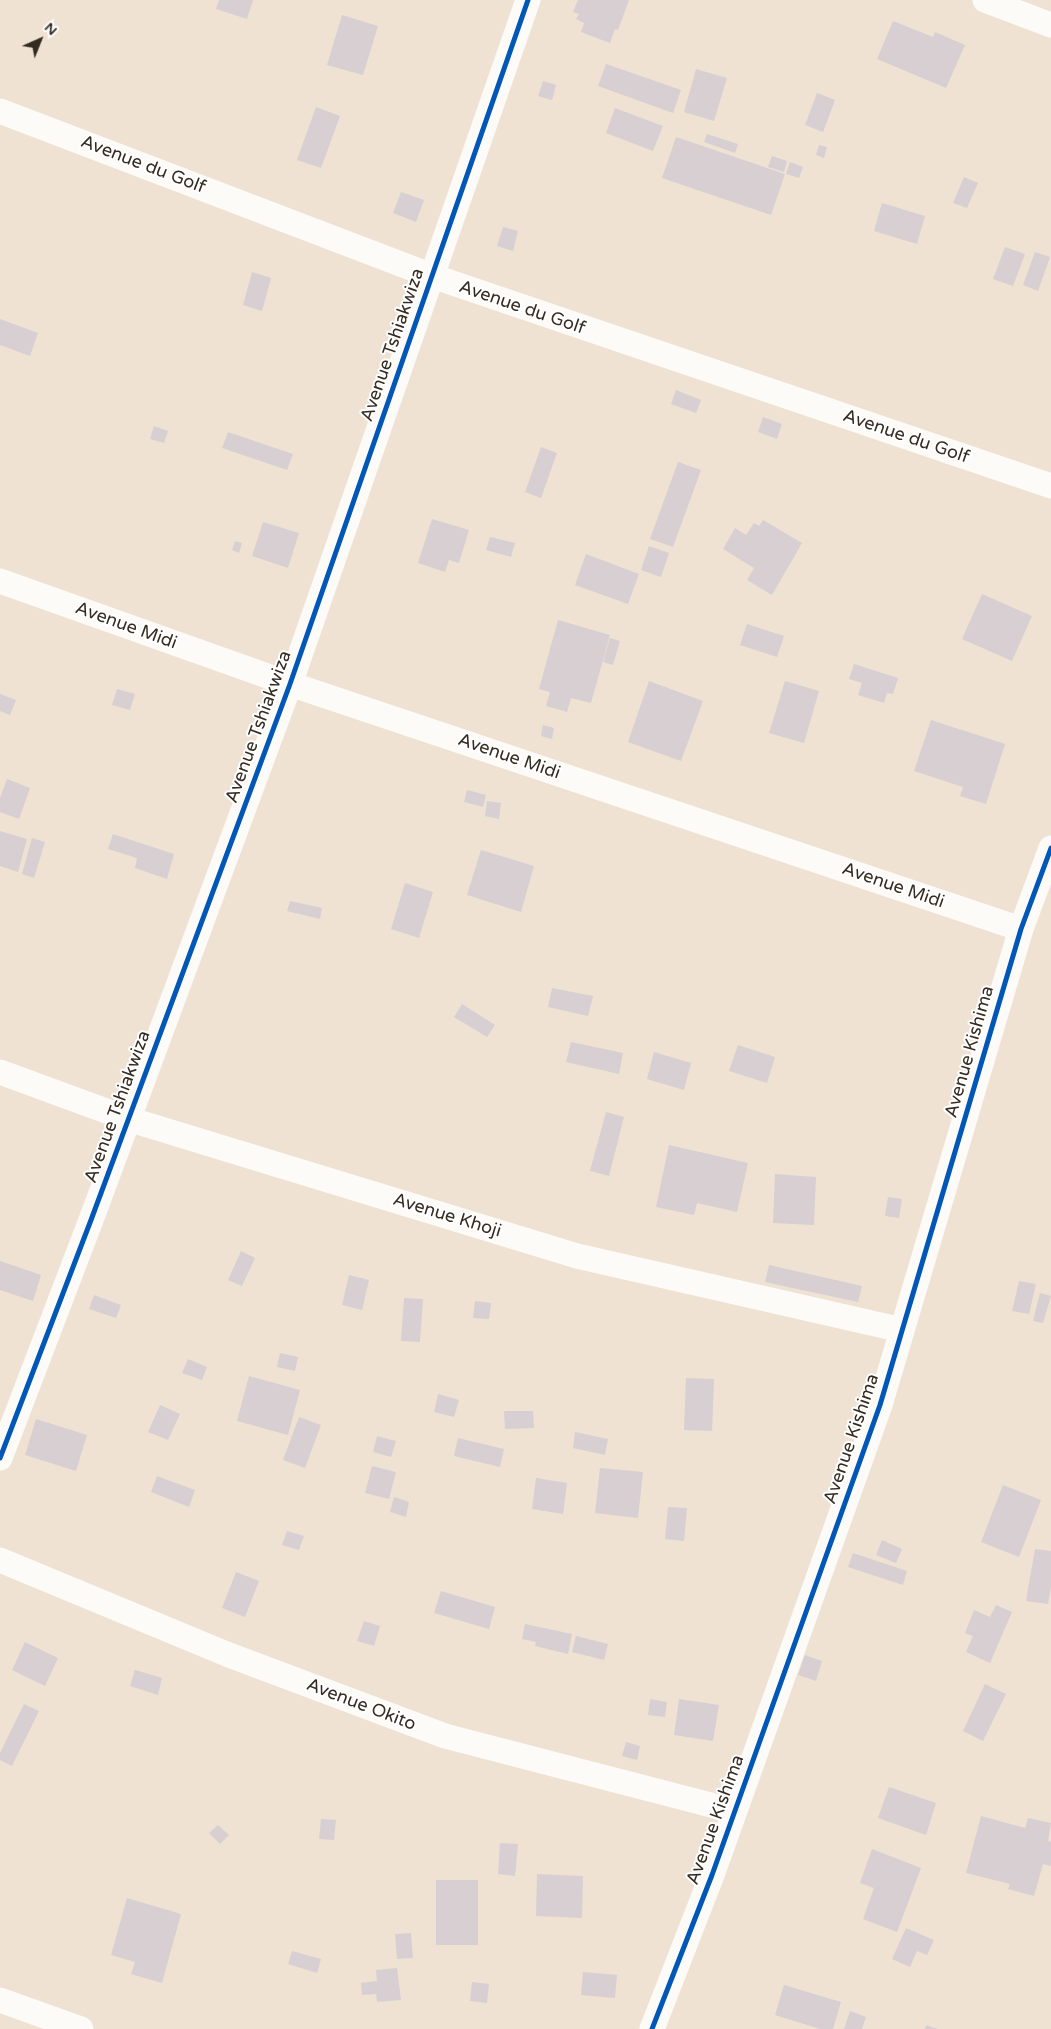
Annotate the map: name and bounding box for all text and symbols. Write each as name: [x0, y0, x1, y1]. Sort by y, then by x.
north arrow: [15, 15, 65, 65]
text: N: [41, 19, 61, 39]
street label: Avenue du Golf: [77, 131, 209, 199]
street label: Avenue Tshiakwiza: [357, 266, 429, 424]
street label: Avenue du Golf: [456, 276, 588, 340]
street label: Avenue du Golf: [840, 405, 972, 469]
street label: Avenue Midi: [72, 598, 180, 654]
street label: Avenue Tshiakwiza: [221, 648, 297, 806]
street label: Avenue Midi: [455, 729, 563, 785]
street label: Avenue Midi: [839, 858, 947, 914]
street label: Avenue Kishima: [941, 983, 999, 1121]
street label: Avenue Tshiakwiza: [80, 1028, 156, 1186]
street label: Avenue Khoji: [390, 1189, 504, 1243]
street label: Avenue Kishima: [820, 1371, 884, 1507]
street label: Avenue Okito: [303, 1674, 419, 1736]
street label: Avenue Kishima: [683, 1752, 749, 1888]

